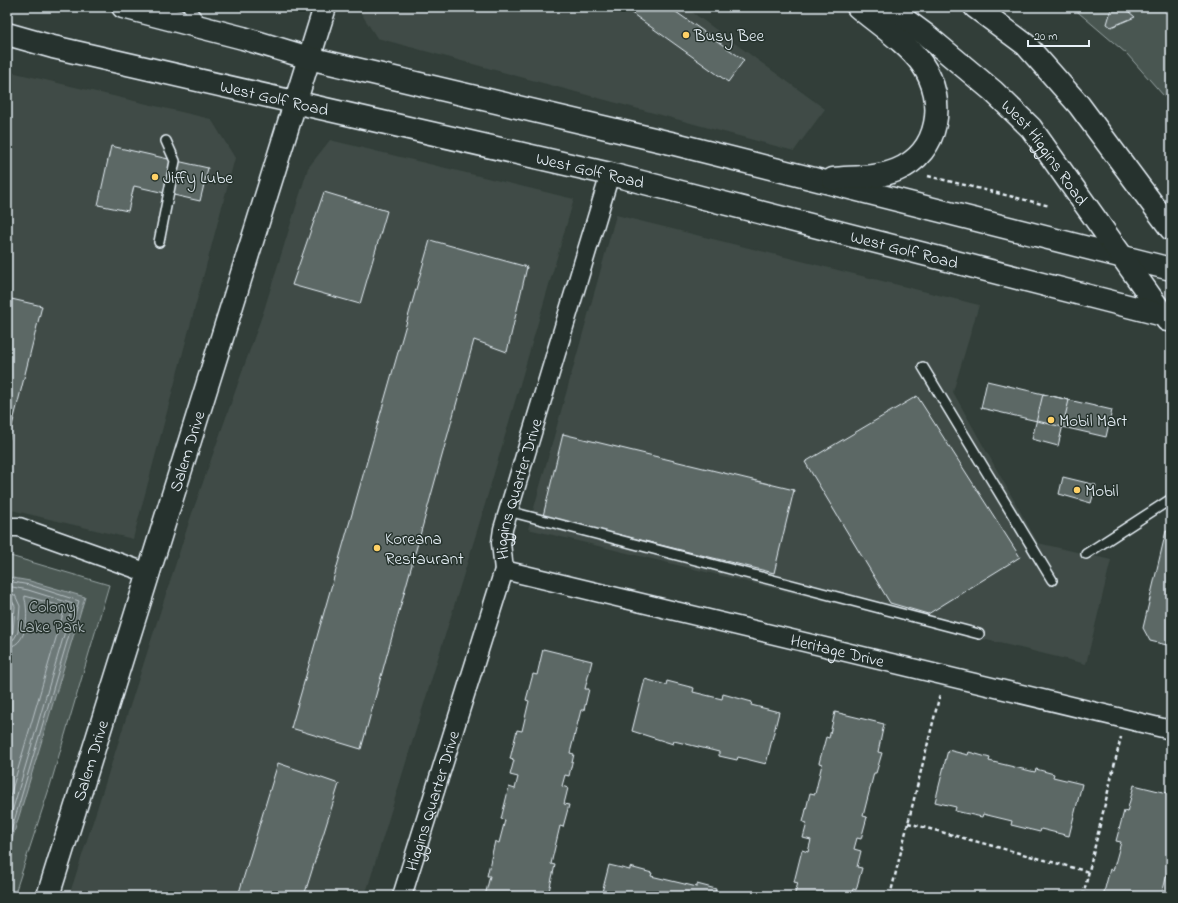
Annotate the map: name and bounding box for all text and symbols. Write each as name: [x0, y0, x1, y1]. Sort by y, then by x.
scale bar: [1028, 22, 1089, 48]
place label: Busy Bee: [693, 24, 765, 50]
text: 20 m: [1034, 28, 1057, 46]
marker: Busy Bee: [681, 30, 691, 40]
street label: West Golf Road: [218, 75, 331, 124]
street label: West Higgins Road: [995, 94, 1093, 211]
street label: West Golf Road: [533, 147, 647, 196]
place label: Jiffy Lube: [163, 166, 233, 192]
marker: Jiffy Lube: [150, 172, 160, 182]
street label: West Golf Road: [848, 225, 961, 276]
street label: Salem Drive: [164, 408, 213, 495]
place label: Mobil Mart: [1059, 409, 1128, 434]
street label: Higgins Quarter Drive: [490, 415, 550, 561]
marker: Mobil Mart: [1046, 415, 1056, 425]
place label: Mobil: [1085, 479, 1119, 504]
marker: Mobil: [1072, 485, 1082, 495]
place label: Koreana Restaurant: [385, 527, 464, 572]
marker: Koreana Restaurant: [372, 543, 382, 553]
park label: Colony Lake Park: [19, 595, 85, 640]
street label: Heritage Drive: [788, 628, 887, 675]
street label: Salem Drive: [67, 717, 116, 804]
street label: Higgins Quarter Drive: [400, 727, 467, 874]

